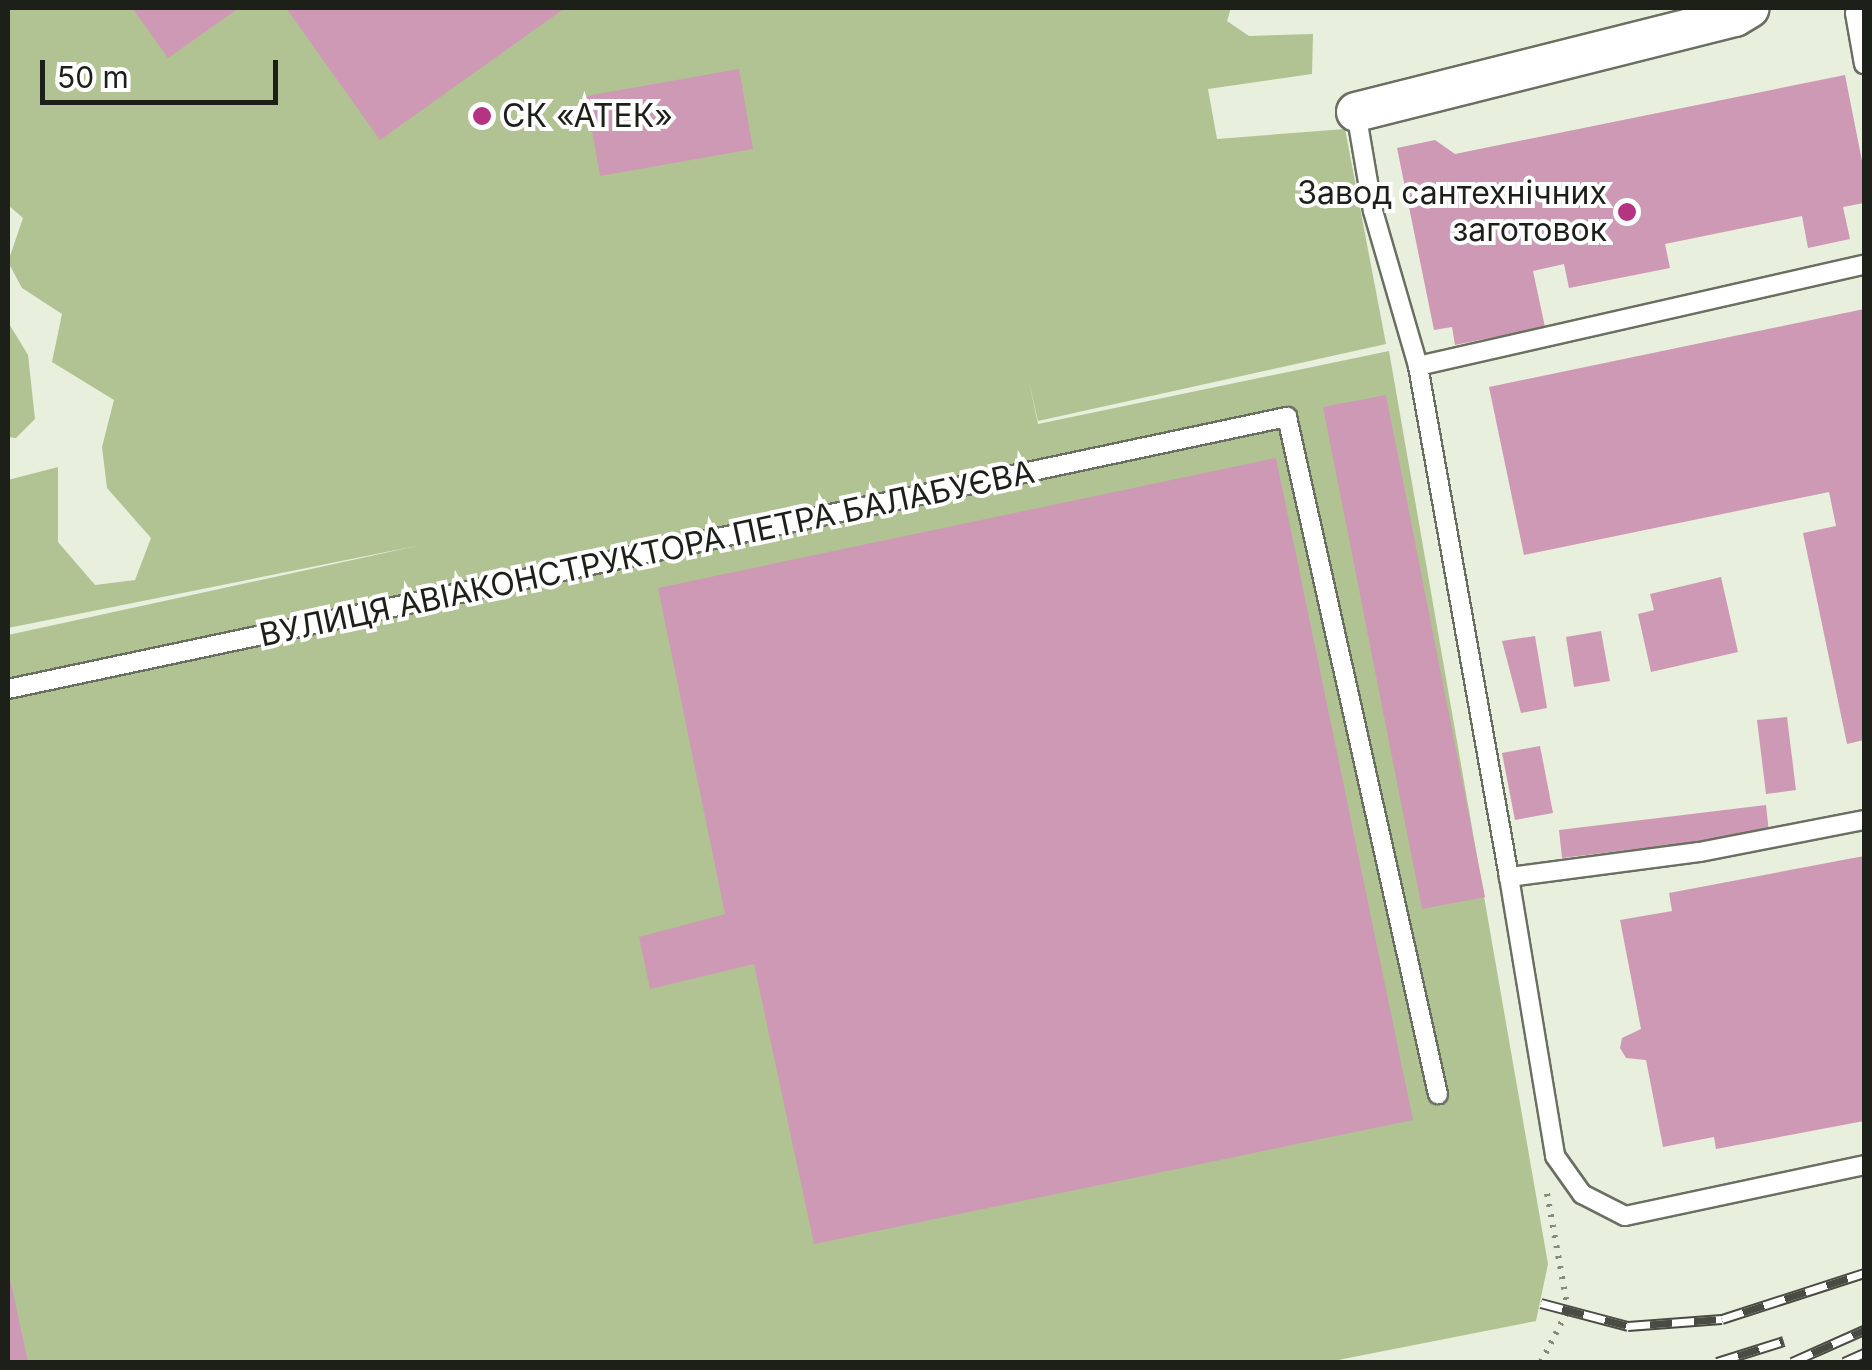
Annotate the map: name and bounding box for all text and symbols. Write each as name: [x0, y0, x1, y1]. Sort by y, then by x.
scale bar: [45, 40, 282, 102]
text: 50 m: [57, 59, 129, 95]
place label: СК «АТЕК»: [502, 97, 673, 135]
marker: СК «АТЕК»: [471, 105, 493, 127]
place label: Завод сантехнічних заготовок: [1297, 175, 1607, 250]
marker: Завод сантехнічних заготовок: [1616, 201, 1638, 223]
street label: ВУЛИЦЯ АВІАКОНСТРУКТОРА ПЕТРА БАЛАБУЄВА: [256, 453, 1038, 655]

